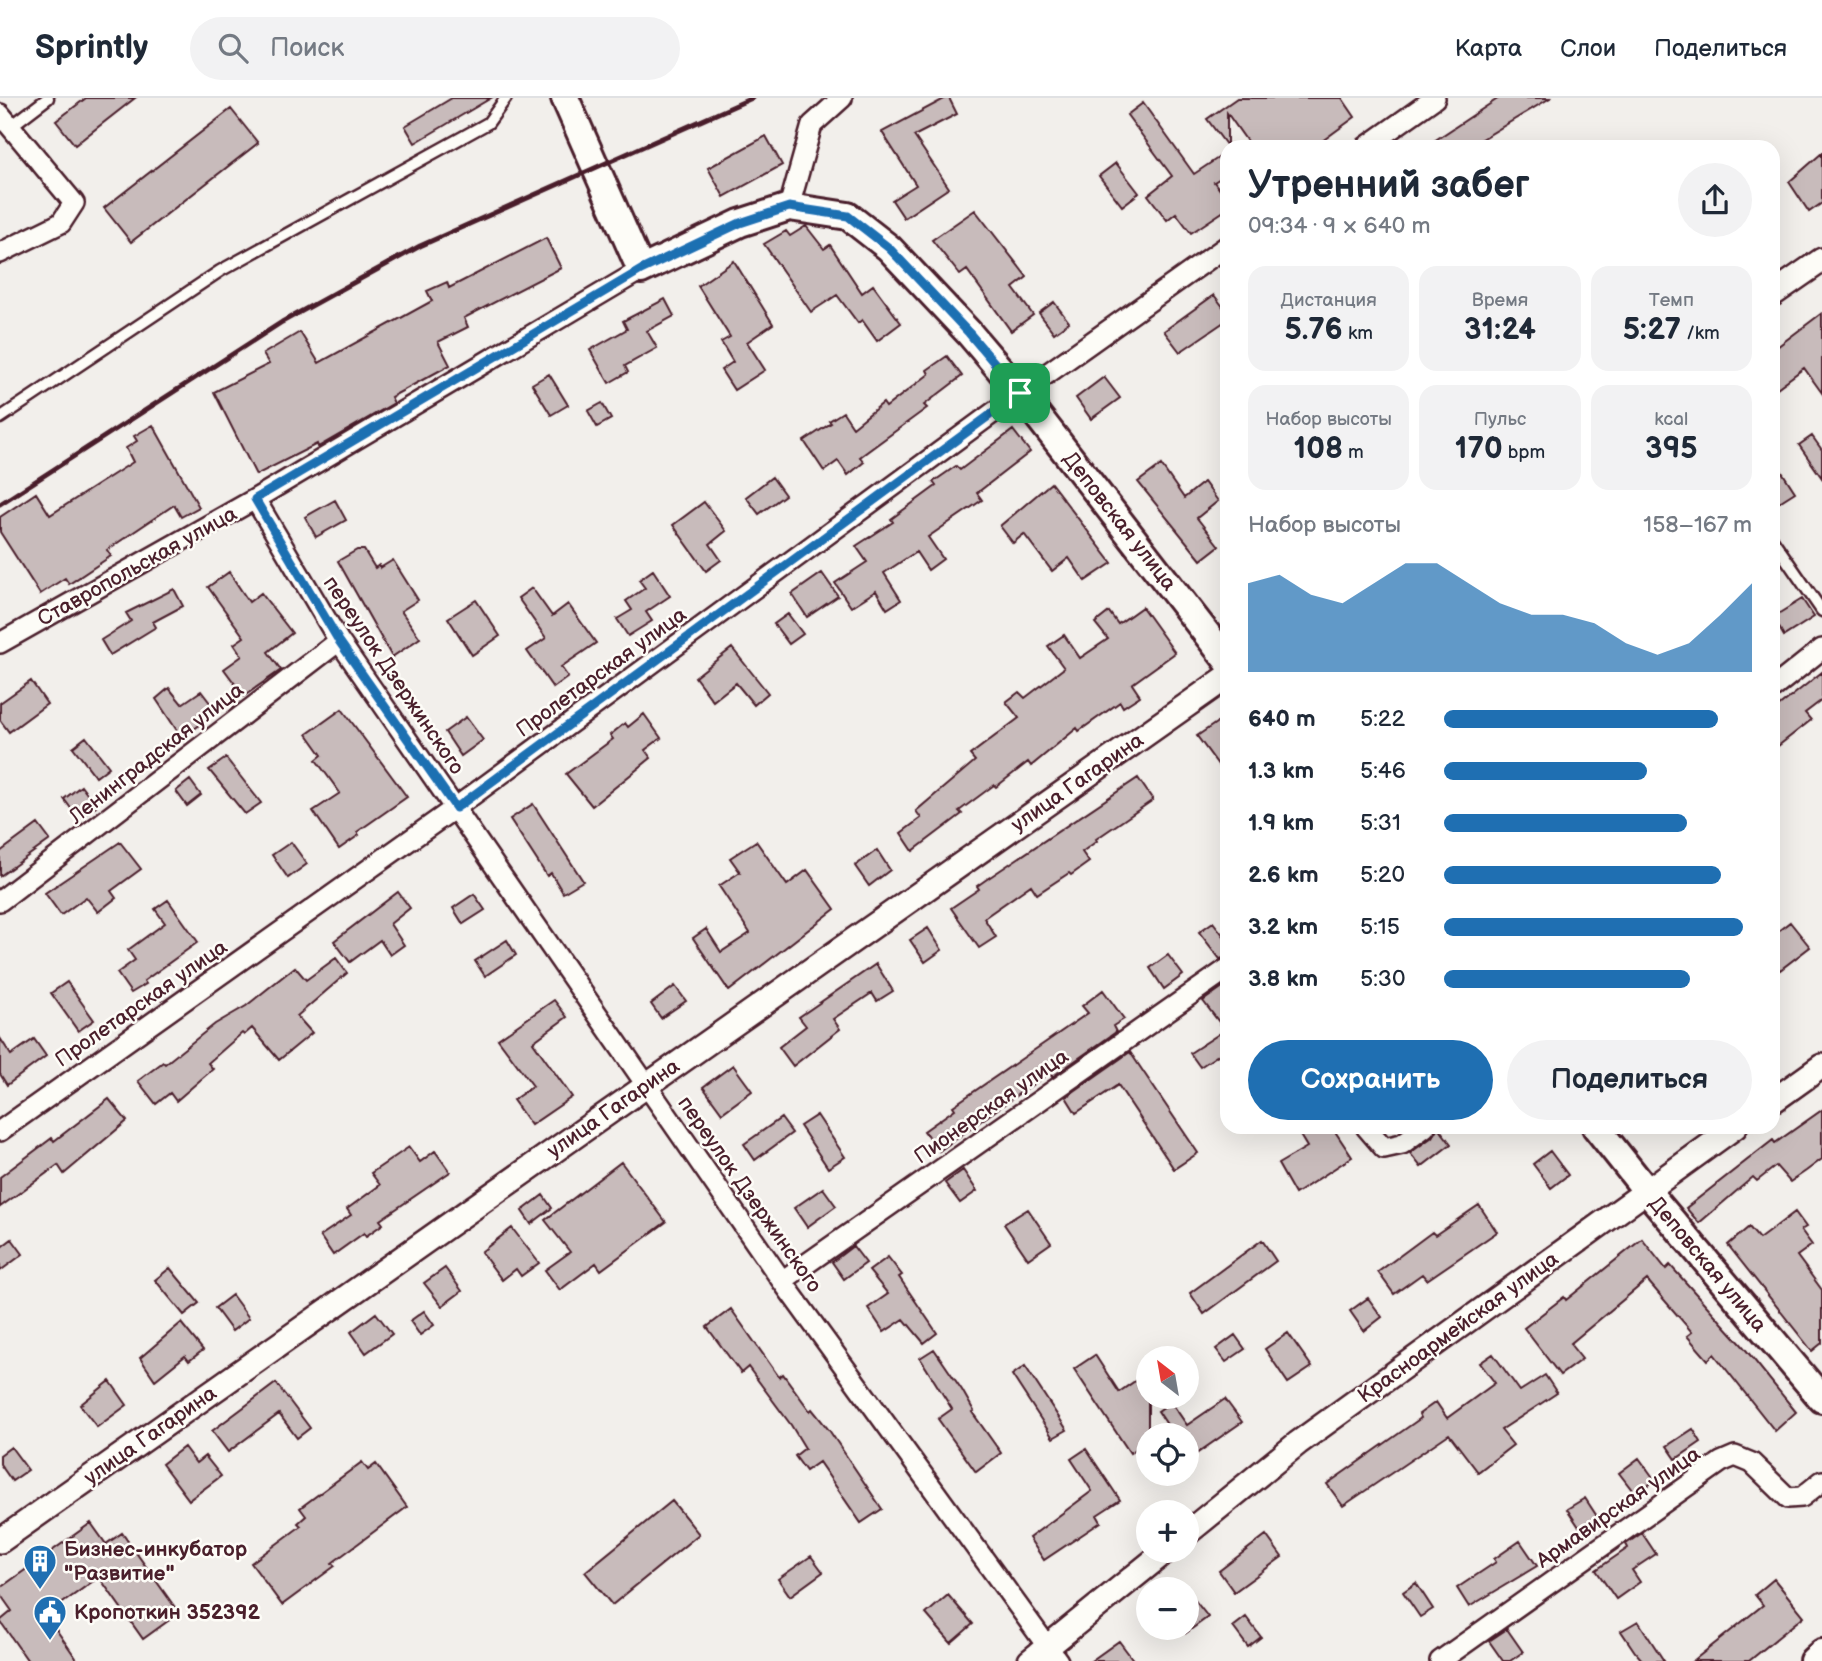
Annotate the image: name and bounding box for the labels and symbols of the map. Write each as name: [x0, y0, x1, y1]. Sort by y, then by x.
pin: [990, 363, 1050, 423]
street label: Деповская улица: [1058, 447, 1182, 596]
street label: Ставропольская улица: [33, 501, 242, 632]
street label: переулок Дзержинского: [318, 571, 469, 779]
street label: Пролетарская улица: [511, 602, 692, 743]
street label: Ленинградская улица: [63, 677, 249, 830]
street label: улица Гагарина: [1006, 727, 1149, 837]
street label: Пролетарская улица: [50, 934, 233, 1072]
street label: Пионерская улица: [909, 1043, 1074, 1169]
street label: улица Гагарина: [542, 1053, 685, 1163]
street label: переулок Дзержинского: [672, 1091, 827, 1297]
street label: Деповская улица: [1644, 1191, 1772, 1338]
street label: Красноармейская улица: [1353, 1246, 1564, 1409]
north arrow: [1136, 1346, 1199, 1409]
street label: улица Гагарина: [79, 1380, 222, 1490]
street label: Армавирская улица: [1531, 1441, 1706, 1574]
place label: Бизнес-инкубатор "Развитие": [64, 1537, 248, 1586]
building icon: Бизнес-инкубатор "Развитие": [21, 1542, 59, 1591]
public building icon: Кропоткин 352392: [31, 1593, 69, 1642]
place label: Кропоткин 352392: [74, 1600, 260, 1625]

